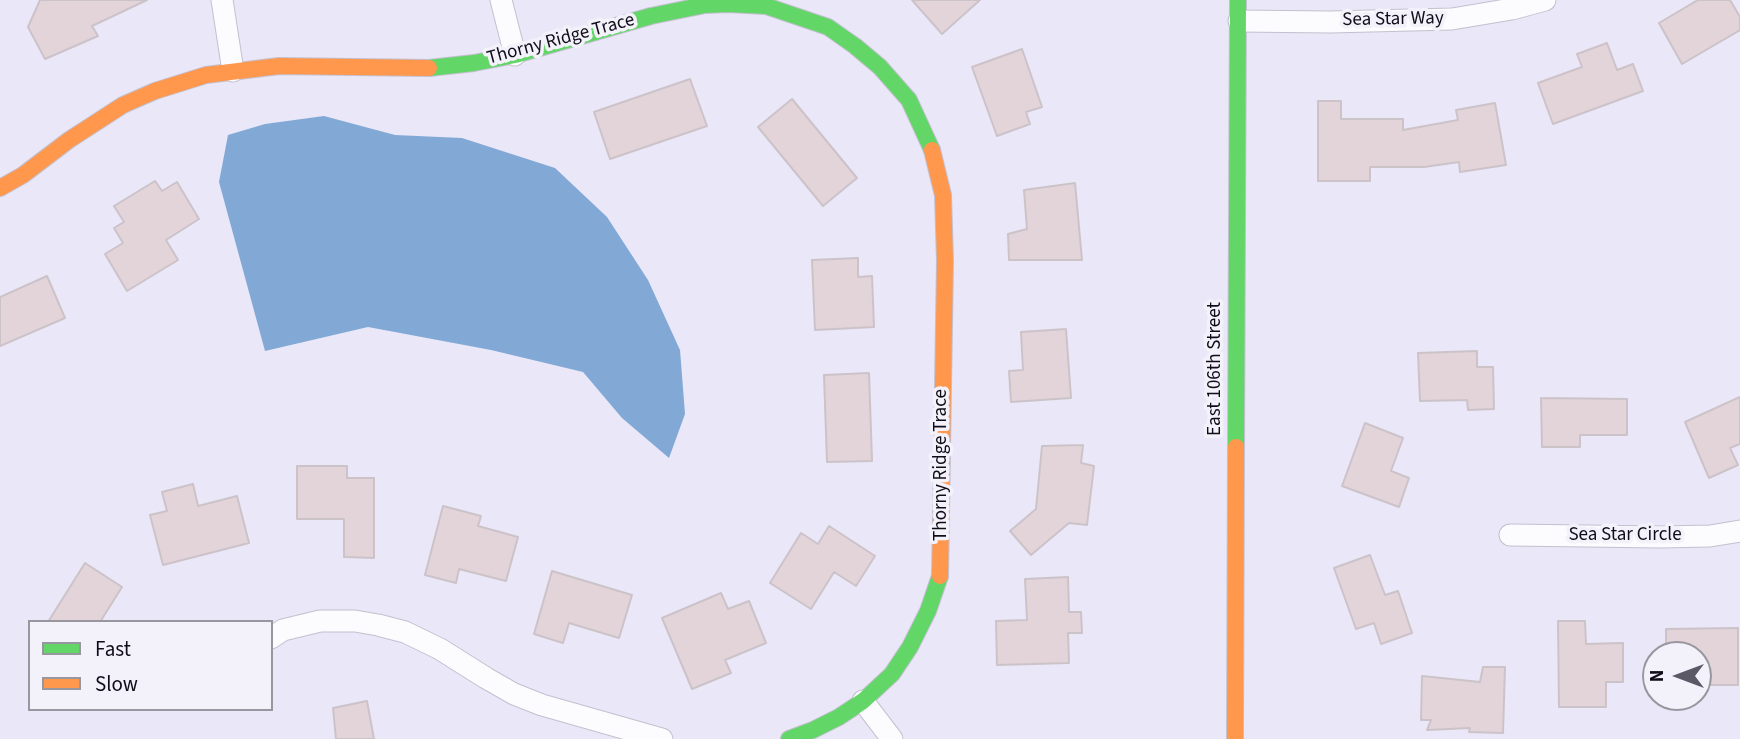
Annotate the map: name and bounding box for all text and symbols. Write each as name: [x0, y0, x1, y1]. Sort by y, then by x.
street label: Sea Star Way: [1342, 8, 1444, 32]
street label: Thorny Ridge Trace: [485, 9, 637, 71]
street label: East 106th Street: [1205, 302, 1227, 436]
street label: Thorny Ridge Trace: [931, 389, 953, 541]
street label: Sea Star Circle: [1568, 525, 1682, 547]
legend: [28, 620, 273, 711]
text: Fast: [95, 634, 131, 664]
north arrow: [1642, 641, 1712, 711]
text: Slow: [95, 669, 138, 699]
text: N: [1644, 670, 1671, 682]

